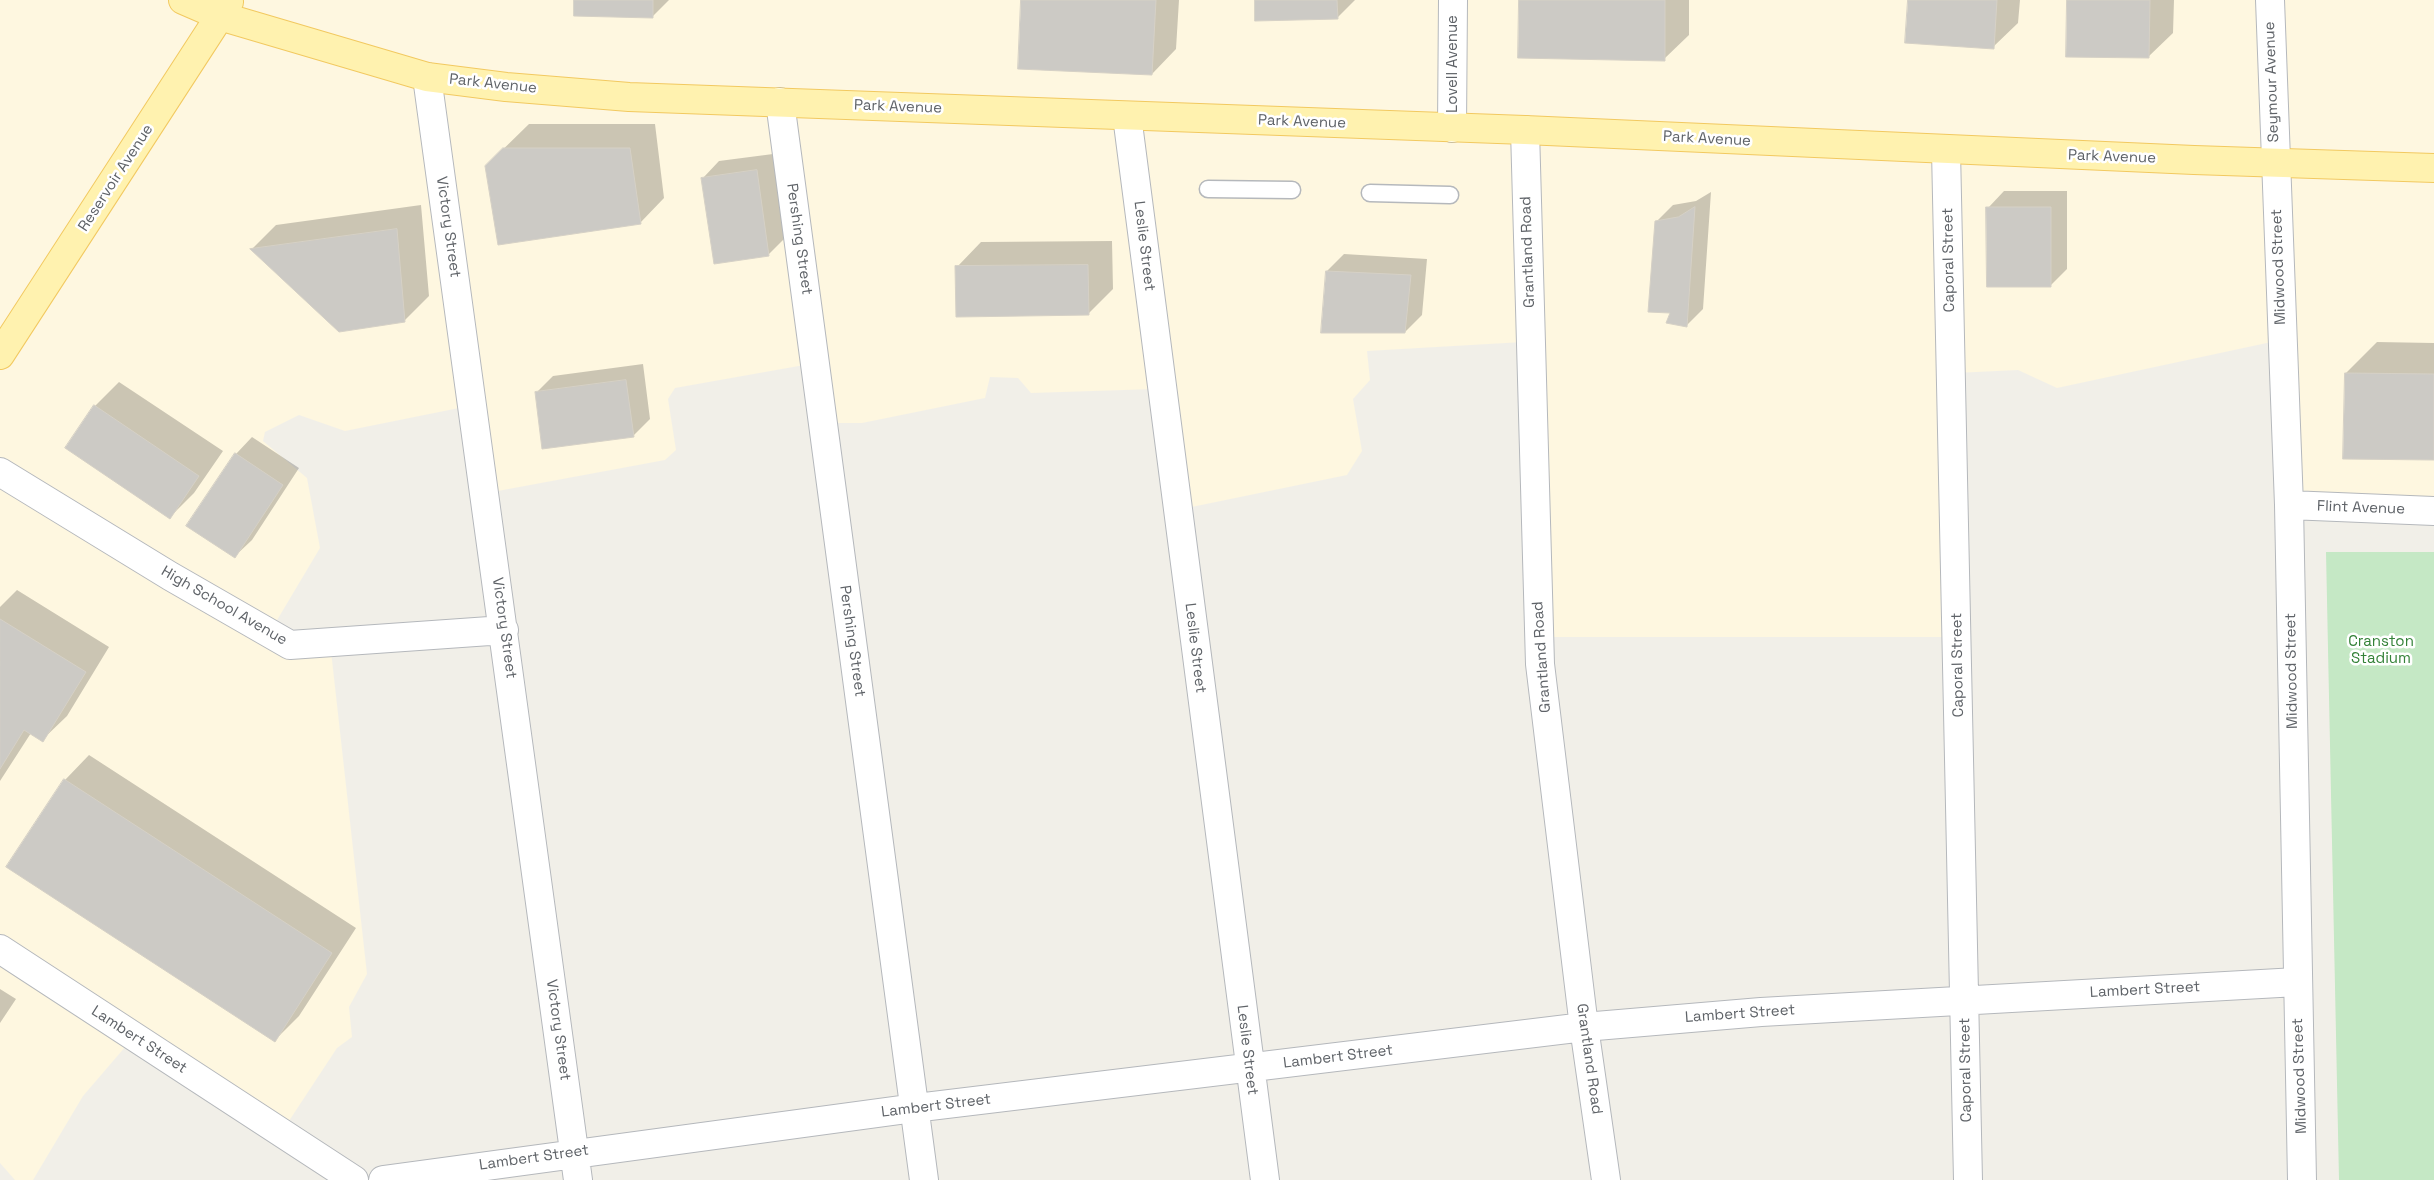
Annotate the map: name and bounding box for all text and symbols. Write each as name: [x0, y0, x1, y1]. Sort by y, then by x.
street label: Lovell Avenue: [1444, 15, 1462, 113]
street label: Seymour Avenue: [2261, 21, 2283, 143]
street label: Park Avenue: [448, 70, 538, 98]
street label: Park Avenue: [854, 96, 942, 118]
street label: Park Avenue: [1258, 111, 1346, 133]
street label: Reservoir Avenue: [75, 121, 157, 235]
street label: Park Avenue: [1663, 128, 1751, 150]
street label: Park Avenue: [2068, 146, 2156, 168]
street label: Victory Street: [432, 175, 464, 279]
street label: Pershing Street: [782, 182, 816, 296]
street label: Grantland Road: [1517, 196, 1539, 308]
street label: Leslie Street: [1130, 200, 1158, 292]
street label: Caporal Street: [1939, 208, 1959, 312]
street label: Midwood Street: [2268, 209, 2290, 325]
street label: Flint Avenue: [2317, 497, 2405, 519]
street label: High School Avenue: [158, 563, 290, 649]
street label: Victory Street: [488, 576, 520, 680]
street label: Pershing Street: [835, 584, 869, 698]
street label: Grantland Road: [1529, 601, 1555, 713]
street label: Leslie Street: [1181, 602, 1209, 694]
street label: Caporal Street: [1948, 613, 1968, 717]
street label: Midwood Street: [2282, 613, 2302, 729]
park label: Cranston Stadium: [2348, 633, 2414, 668]
street label: Victory Street: [542, 978, 574, 1082]
street label: Lambert Street: [2089, 978, 2201, 1002]
street label: Lambert Street: [1684, 1001, 1796, 1027]
street label: Lambert Street: [88, 1002, 190, 1078]
street label: Grantland Road: [1572, 1002, 1606, 1116]
street label: Leslie Street: [1233, 1004, 1261, 1096]
street label: Caporal Street: [1956, 1018, 1976, 1122]
street label: Midwood Street: [2289, 1018, 2311, 1134]
street label: Lambert Street: [1282, 1041, 1394, 1073]
street label: Lambert Street: [880, 1090, 992, 1122]
street label: Lambert Street: [478, 1141, 590, 1175]

